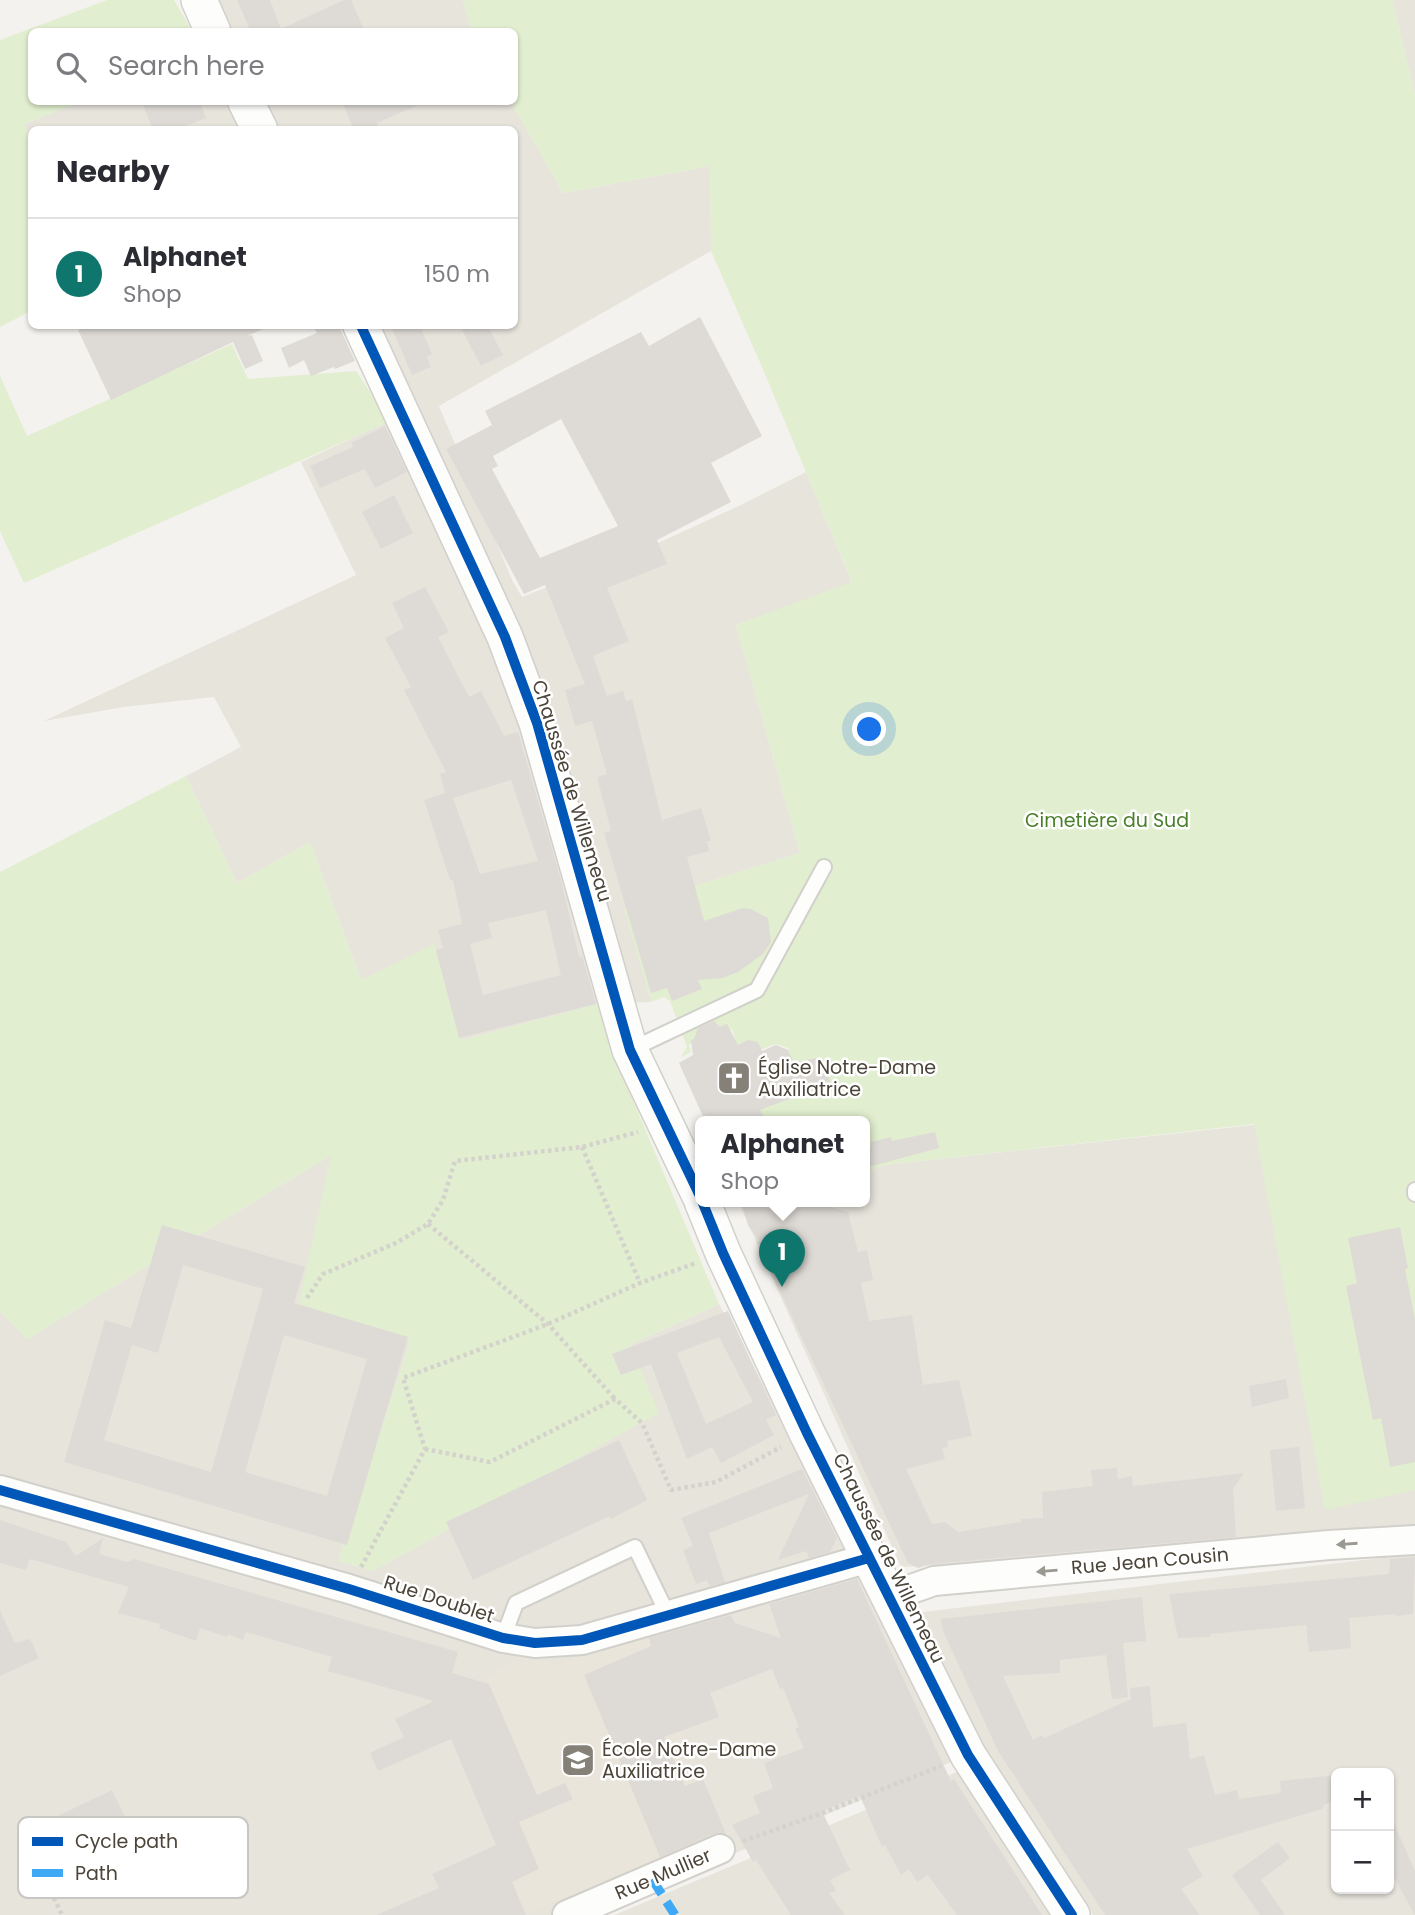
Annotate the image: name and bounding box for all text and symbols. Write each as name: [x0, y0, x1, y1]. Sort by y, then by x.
search box: [28, 28, 518, 105]
icon: search: [52, 48, 90, 86]
text: Search here: [108, 48, 265, 84]
text: Nearby: [56, 150, 170, 193]
text: Alphanet: [123, 239, 247, 275]
text: 1: [75, 258, 83, 290]
text: 150 m: [424, 258, 490, 290]
text: Shop: [123, 278, 182, 310]
street label: Chaussée de Willemeau: [525, 677, 619, 905]
your location: [852, 712, 886, 746]
park label: Cimetière du Sud: [1025, 807, 1189, 834]
place label: Église Notre-Dame Auxiliatrice: [758, 1054, 936, 1103]
church icon: Église Notre-Dame Auxiliatrice: [715, 1059, 753, 1097]
popup: [695, 1116, 870, 1207]
text: Alphanet: [721, 1126, 844, 1162]
text: Shop: [721, 1165, 779, 1197]
pin: 1: [759, 1229, 805, 1287]
street label: Chaussée de Willemeau: [826, 1448, 952, 1668]
one-way arrow: [1336, 1539, 1358, 1550]
street label: Rue Jean Cousin: [1070, 1541, 1230, 1581]
one-way arrow: [1036, 1566, 1058, 1577]
street label: Rue Doublet: [380, 1568, 498, 1630]
place label: École Notre-Dame Auxiliatrice: [602, 1736, 776, 1785]
school or university icon: École Notre-Dame Auxiliatrice: [559, 1741, 597, 1779]
map controls: [1331, 1768, 1394, 1894]
button: +: [1331, 1768, 1394, 1831]
legend: [18, 1817, 248, 1898]
text: Cycle path: [75, 1828, 178, 1855]
button: −: [1331, 1831, 1394, 1894]
street label: Rue Mullier: [611, 1842, 715, 1906]
text: Path: [75, 1860, 118, 1887]

